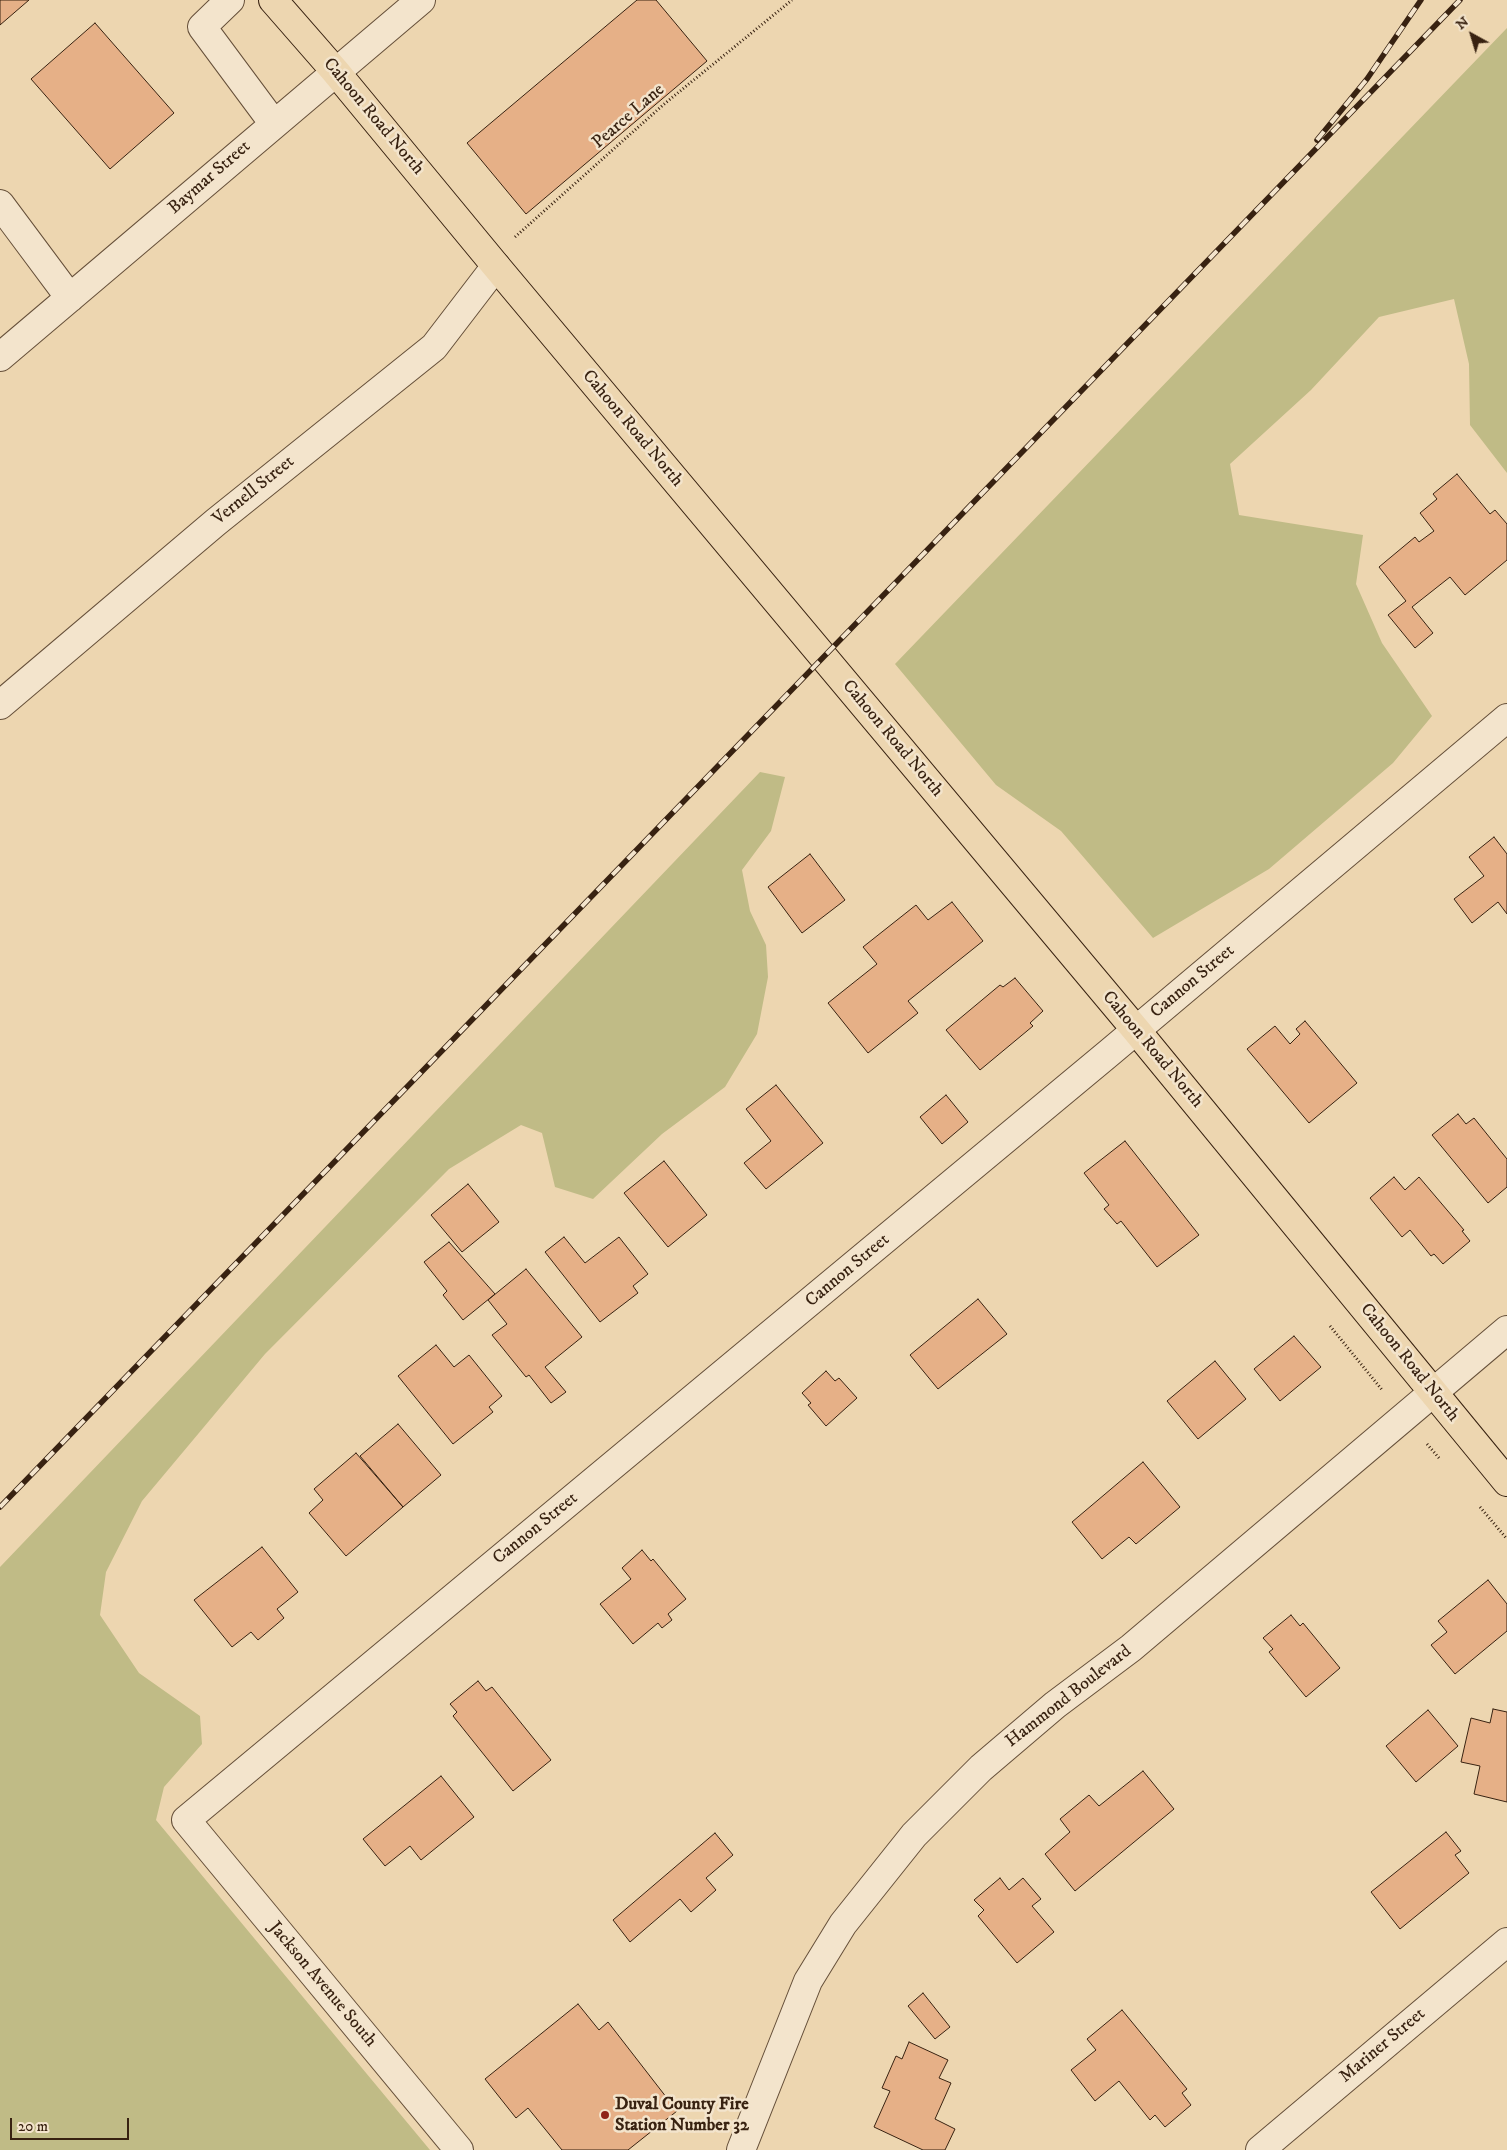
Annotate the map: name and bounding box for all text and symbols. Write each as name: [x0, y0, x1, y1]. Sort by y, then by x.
north arrow: [1447, 10, 1497, 60]
text: N: [1452, 13, 1473, 34]
street label: Cahoon Road North: [318, 54, 428, 180]
street label: Pearce Lane: [589, 80, 669, 154]
street label: Baymar Street: [165, 136, 255, 220]
street label: Cahoon Road North: [577, 366, 687, 492]
street label: Vernell Street: [209, 452, 299, 530]
street label: Cahoon Road North: [837, 676, 947, 802]
street label: Cannon Street: [1147, 941, 1239, 1023]
street label: Cahoon Road North: [1097, 987, 1207, 1113]
street label: Cannon Street: [802, 1230, 894, 1312]
street label: Cahoon Road North: [1355, 1300, 1463, 1426]
street label: Cannon Street: [489, 1488, 583, 1570]
street label: Hammond Boulevard: [1002, 1641, 1136, 1753]
street label: Jackson Avenue South: [263, 1918, 381, 2052]
street label: Mariner Street: [1336, 2004, 1430, 2088]
place label: Duval County Fire Station Number 32: [615, 2094, 749, 2136]
scale bar: [12, 2108, 131, 2140]
marker: Duval County Fire Station Number 32: [599, 2109, 611, 2121]
text: 20 m: [18, 2117, 48, 2136]

